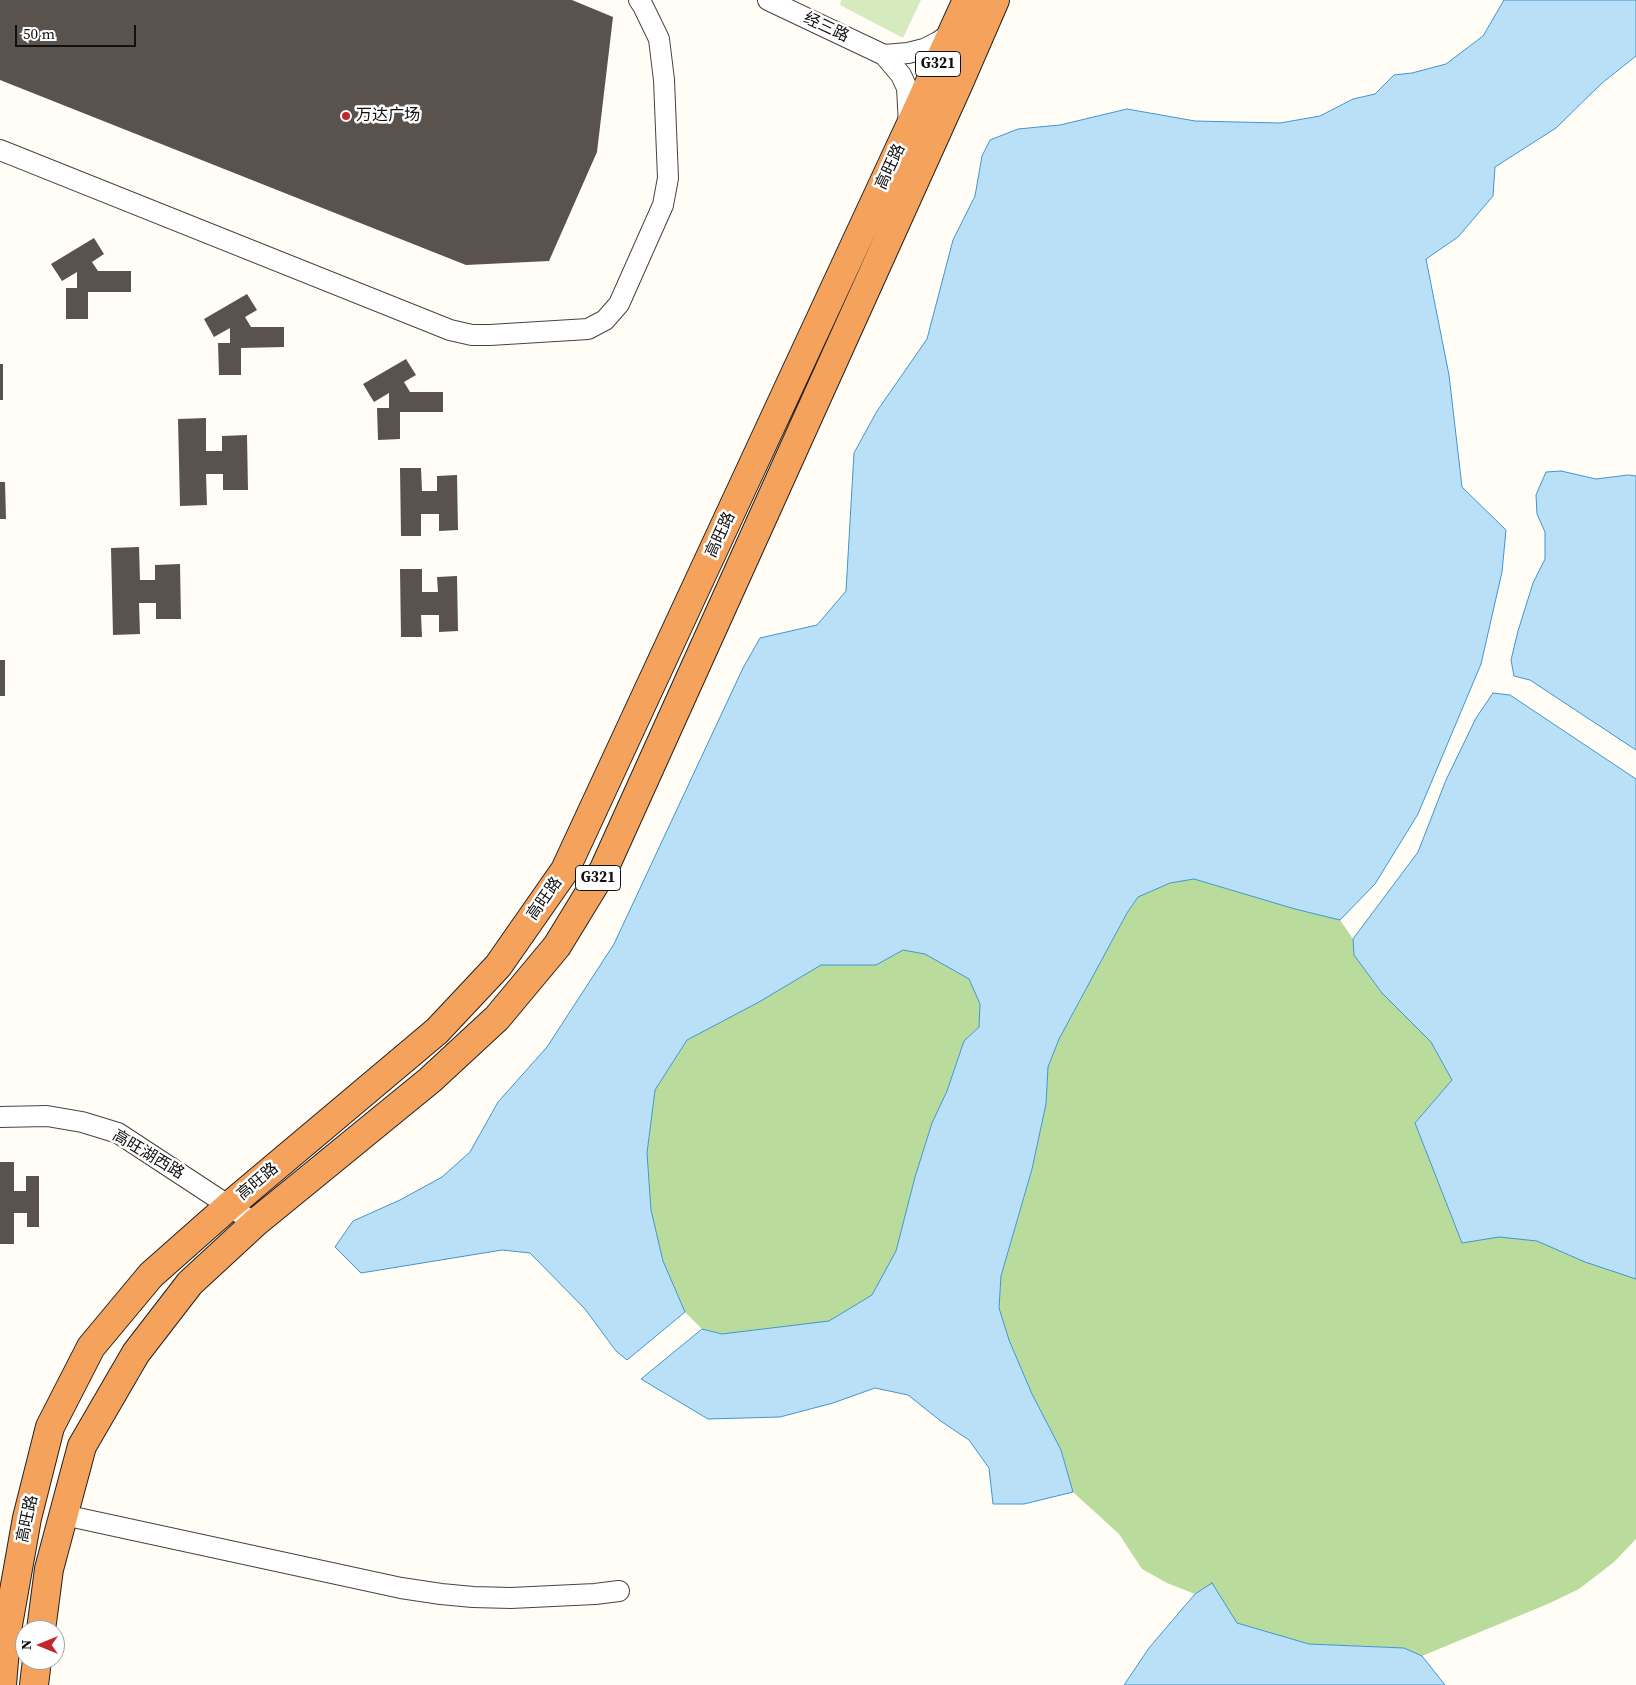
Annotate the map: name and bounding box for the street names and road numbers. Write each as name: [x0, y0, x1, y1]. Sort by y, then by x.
street label: 经三路: [800, 9, 852, 47]
road number: G321: [916, 52, 960, 76]
street label: 高旺路: [872, 141, 910, 193]
street label: 高旺路: [702, 509, 740, 561]
road number: G321: [576, 866, 620, 890]
street label: 高旺路: [523, 874, 567, 924]
street label: 高旺湖西路: [109, 1126, 187, 1184]
street label: 高旺路: [233, 1159, 283, 1205]
street label: 高旺路: [14, 1494, 42, 1544]

